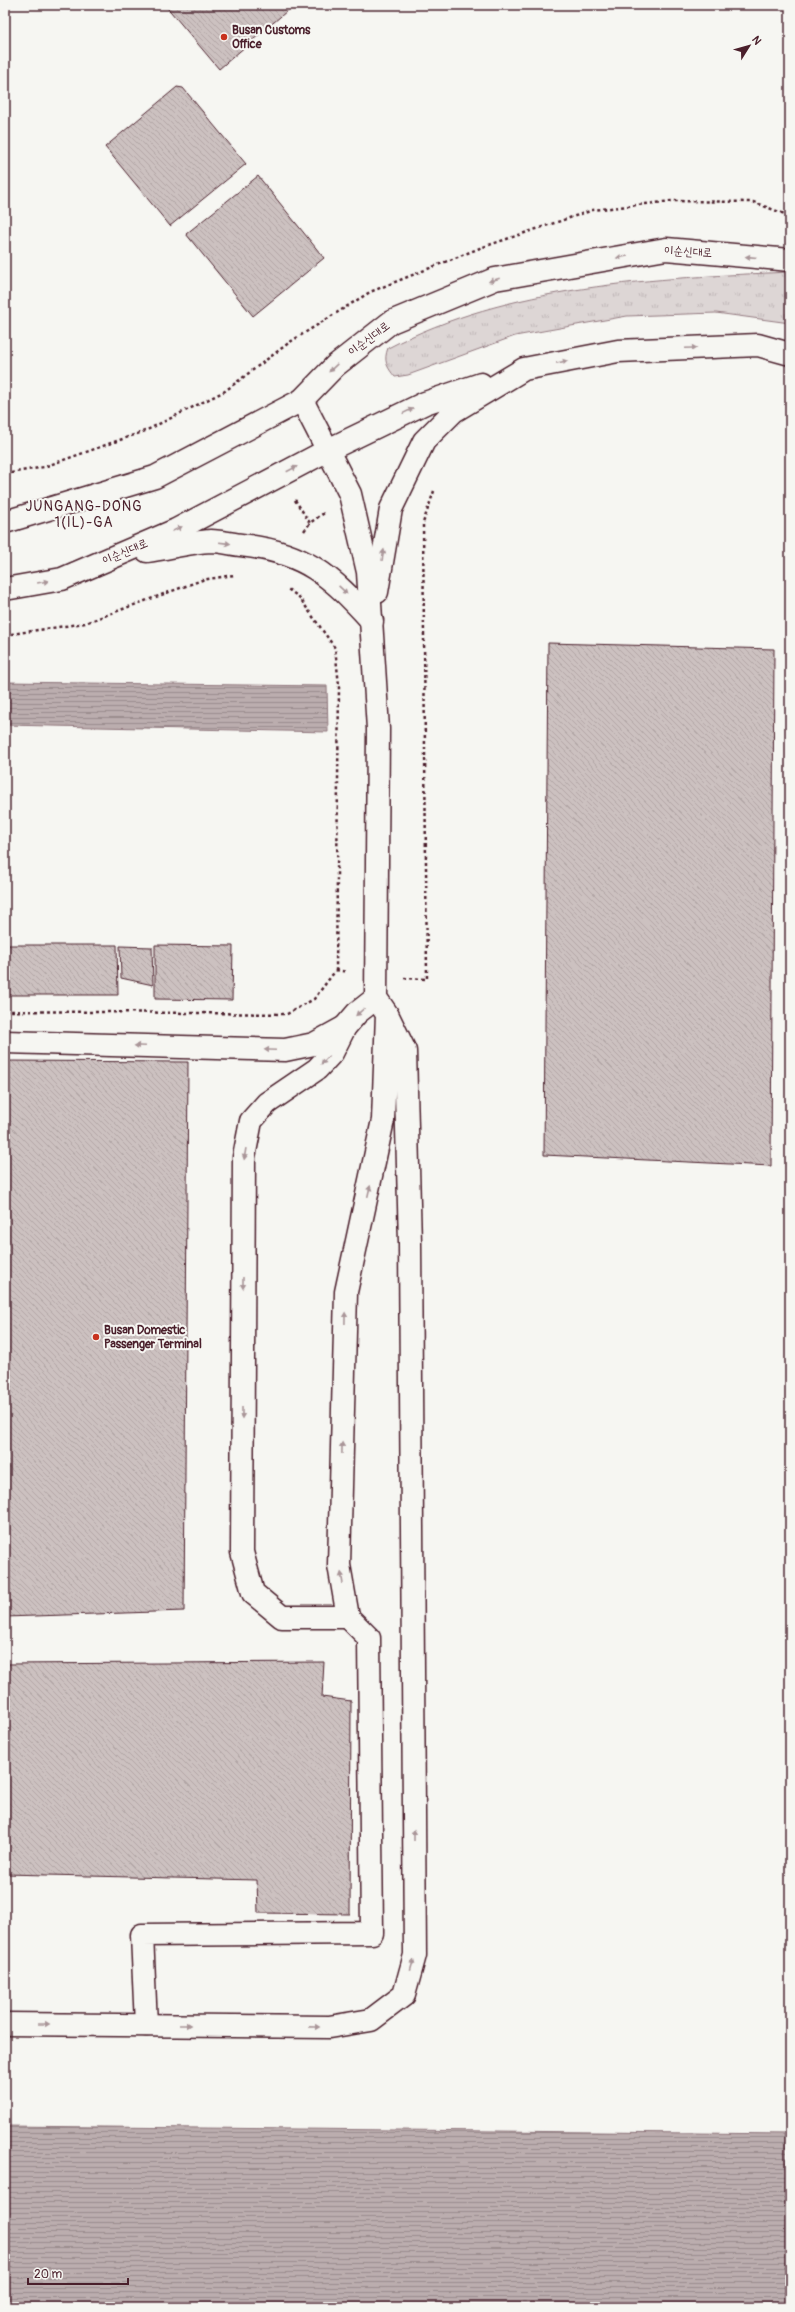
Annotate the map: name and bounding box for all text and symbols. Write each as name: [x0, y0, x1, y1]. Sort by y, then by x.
place label: Busan Customs Office: [232, 23, 311, 52]
north arrow: [729, 26, 769, 66]
marker: Busan Customs Office: [219, 32, 229, 42]
text: N: [749, 33, 764, 48]
street label: 이순신대로: [663, 243, 713, 261]
one-way arrow: [745, 253, 757, 260]
one-way arrow: [616, 254, 628, 260]
one-way arrow: [488, 277, 500, 283]
street label: 이순신대로: [345, 318, 393, 360]
one-way arrow: [685, 345, 698, 351]
one-way arrow: [556, 358, 568, 364]
one-way arrow: [328, 363, 338, 373]
one-way arrow: [403, 408, 414, 414]
one-way arrow: [286, 466, 298, 472]
district label: JUNGANG-DONG 1(IL)-GA: [26, 498, 142, 531]
one-way arrow: [171, 526, 182, 532]
street label: 이순신대로: [100, 536, 150, 568]
one-way arrow: [219, 540, 231, 546]
one-way arrow: [380, 549, 386, 561]
one-way arrow: [37, 579, 49, 585]
one-way arrow: [338, 586, 348, 595]
one-way arrow: [355, 1007, 365, 1016]
one-way arrow: [133, 1043, 146, 1049]
one-way arrow: [263, 1047, 276, 1053]
one-way arrow: [321, 1055, 330, 1065]
one-way arrow: [242, 1147, 248, 1160]
one-way arrow: [366, 1185, 372, 1197]
one-way arrow: [240, 1277, 246, 1290]
one-way arrow: [342, 1312, 349, 1324]
place label: Busan Domestic Passenger Terminal: [104, 1323, 202, 1352]
marker: Busan Domestic Passenger Terminal: [91, 1332, 101, 1342]
one-way arrow: [239, 1407, 245, 1420]
one-way arrow: [339, 1441, 345, 1454]
one-way arrow: [339, 1572, 345, 1584]
one-way arrow: [411, 1828, 417, 1841]
one-way arrow: [409, 1958, 415, 1970]
one-way arrow: [38, 2021, 51, 2027]
one-way arrow: [179, 2022, 192, 2028]
one-way arrow: [308, 2024, 321, 2030]
scale bar: [28, 2260, 128, 2286]
text: 20 m: [34, 2267, 63, 2282]

